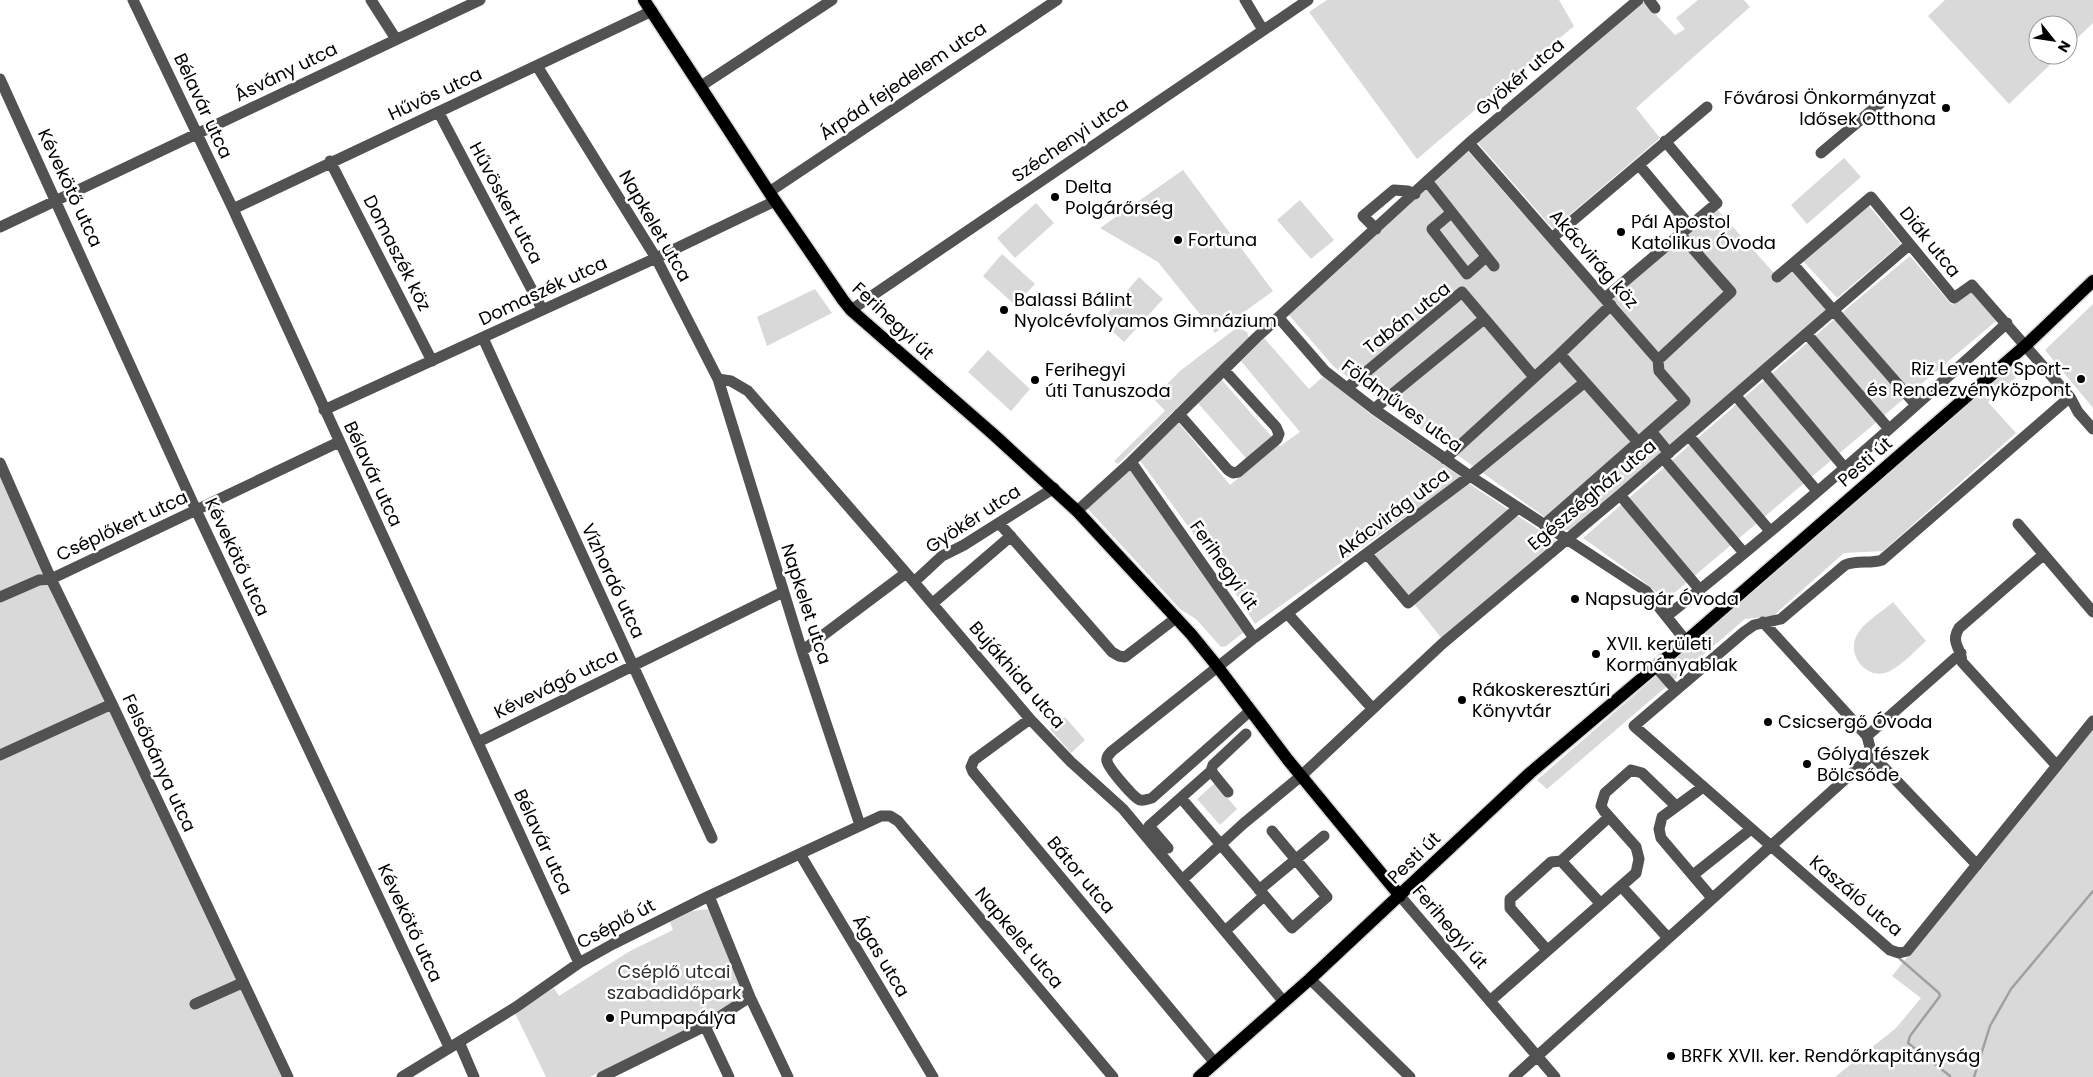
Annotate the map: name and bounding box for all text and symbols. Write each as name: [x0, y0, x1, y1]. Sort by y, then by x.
street label: Árpád fejedelem utca: [814, 15, 991, 146]
north arrow: [2028, 15, 2078, 65]
street label: Gyökér utca: [1470, 32, 1569, 121]
street label: Ásvány utca: [230, 36, 341, 107]
text: N: [2053, 37, 2076, 56]
street label: Bélavár utca: [168, 49, 239, 163]
street label: Hűvös utca: [384, 61, 486, 126]
place label: Fővárosi Önkormányzat Idősek Otthona: [1724, 85, 1936, 131]
street label: Széchenyi utca: [1007, 91, 1133, 188]
marker: Fővárosi Önkormányzat Idősek Otthona: [1940, 102, 1952, 114]
street label: Kévekötő utca: [32, 124, 109, 251]
street label: Hűvöskert utca: [464, 137, 549, 268]
street label: Napkelet utca: [613, 165, 698, 286]
place label: Delta Polgárőrség: [1065, 174, 1173, 220]
street label: Domaszék köz: [358, 191, 437, 315]
marker: Delta Polgárőrség: [1049, 191, 1061, 203]
street label: Diák utca: [1894, 201, 1967, 282]
street label: Akácvirág köz: [1544, 204, 1644, 314]
place label: Pál Apostol Katolikus Óvoda: [1631, 209, 1776, 255]
marker: Pál Apostol Katolikus Óvoda: [1615, 226, 1627, 238]
place label: Fortuna: [1188, 227, 1257, 252]
marker: Fortuna: [1172, 234, 1184, 246]
street label: Domaszék utca: [475, 250, 611, 331]
street label: Ferihegyi út: [847, 276, 940, 365]
street label: Tabán utca: [1358, 276, 1455, 359]
place label: Balassi Bálint Nyolcévfolyamos Gimnázium: [1014, 287, 1277, 333]
marker: Balassi Bálint Nyolcévfolyamos Gimnázium: [998, 304, 1010, 316]
street label: Földműves utca: [1337, 353, 1468, 458]
place label: Riz Levente Sport- és Rendezvényközpont: [1867, 356, 2071, 402]
place label: Ferihegyi úti Tanuszoda: [1045, 357, 1171, 403]
marker: Riz Levente Sport- és Rendezvényközpont: [2075, 373, 2087, 385]
marker: Ferihegyi úti Tanuszoda: [1029, 374, 1041, 386]
street label: Bélavár utca: [338, 417, 409, 531]
street label: Pesti út: [1832, 431, 1897, 492]
street label: Egészségház utca: [1522, 433, 1661, 556]
street label: Akácvirág utca: [1331, 462, 1455, 564]
street label: Gyökér utca: [920, 478, 1025, 559]
street label: Cséplőkert utca: [52, 484, 192, 567]
street label: Kévekötő utca: [199, 493, 276, 620]
street label: Ferihegyi út: [1184, 515, 1264, 614]
street label: Vízhordó utca: [576, 519, 651, 642]
street label: Napkelet utca: [775, 540, 838, 667]
place label: Napsugár Óvoda: [1585, 586, 1739, 611]
marker: Napsugár Óvoda: [1569, 593, 1581, 605]
street label: Bujákhida utca: [964, 616, 1071, 734]
place label: XVII. kerületi Kormányablak: [1606, 631, 1738, 677]
street label: Kévevágó utca: [490, 643, 622, 724]
marker: XVII. kerületi Kormányablak: [1590, 648, 1602, 660]
place label: Rákoskeresztúri Könyvtár: [1472, 677, 1610, 723]
street label: Felsőbánya utca: [116, 690, 202, 836]
marker: Rákoskeresztúri Könyvtár: [1456, 694, 1468, 706]
place label: Csicsergő Óvoda: [1778, 709, 1933, 734]
marker: Csicsergő Óvoda: [1762, 716, 1774, 728]
place label: Gólya fészek Bölcsőde: [1817, 741, 1930, 787]
marker: Gólya fészek Bölcsőde: [1801, 758, 1813, 770]
street label: Bélavár utca: [508, 785, 579, 899]
street label: Pesti út: [1382, 826, 1446, 889]
street label: Bátor utca: [1042, 831, 1121, 919]
street label: Kaszáló utca: [1804, 849, 1908, 942]
street label: Kévekötő utca: [372, 859, 449, 986]
street label: Ferihegyi út: [1407, 879, 1494, 974]
street label: Napkelet utca: [969, 882, 1069, 994]
street label: Cséplő út: [572, 892, 659, 955]
street label: Ágas utca: [847, 910, 916, 1002]
park label: Cséplő utcai szabadidőpark: [607, 959, 742, 1005]
place label: Pumpapálya: [620, 1005, 736, 1030]
marker: Pumpapálya: [604, 1012, 616, 1024]
place label: BRFK XVII. ker. Rendőrkapitányság: [1681, 1043, 1980, 1068]
marker: BRFK XVII. ker. Rendőrkapitányság: [1665, 1050, 1677, 1062]

